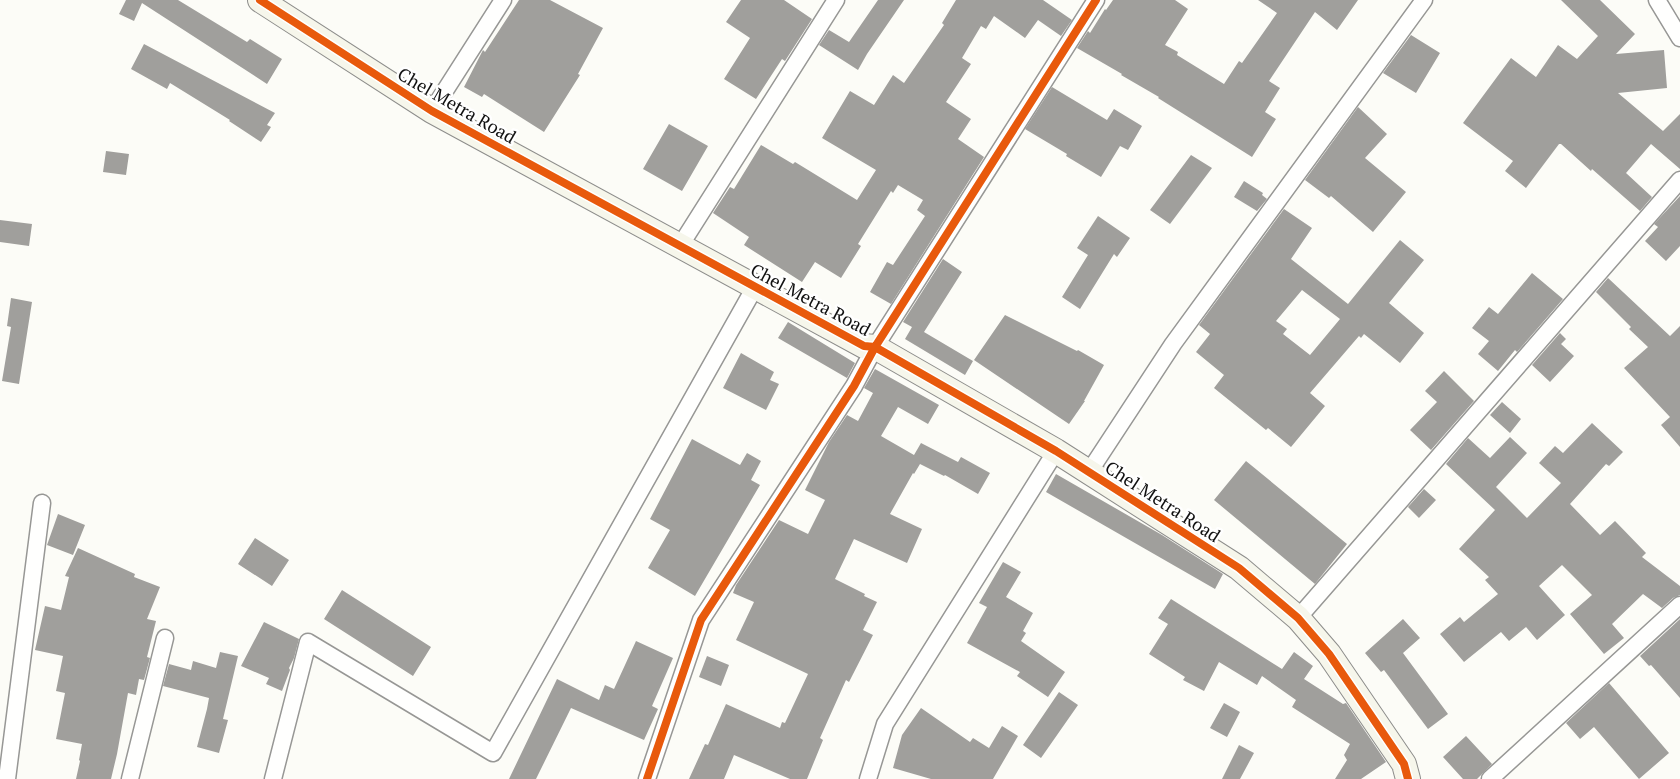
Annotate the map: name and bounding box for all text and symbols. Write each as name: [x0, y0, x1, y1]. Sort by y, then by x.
street label: Chel Metra Road: [393, 61, 521, 149]
street label: Chel Metra Road: [747, 257, 875, 341]
street label: Chel Metra Road: [1101, 455, 1225, 547]

